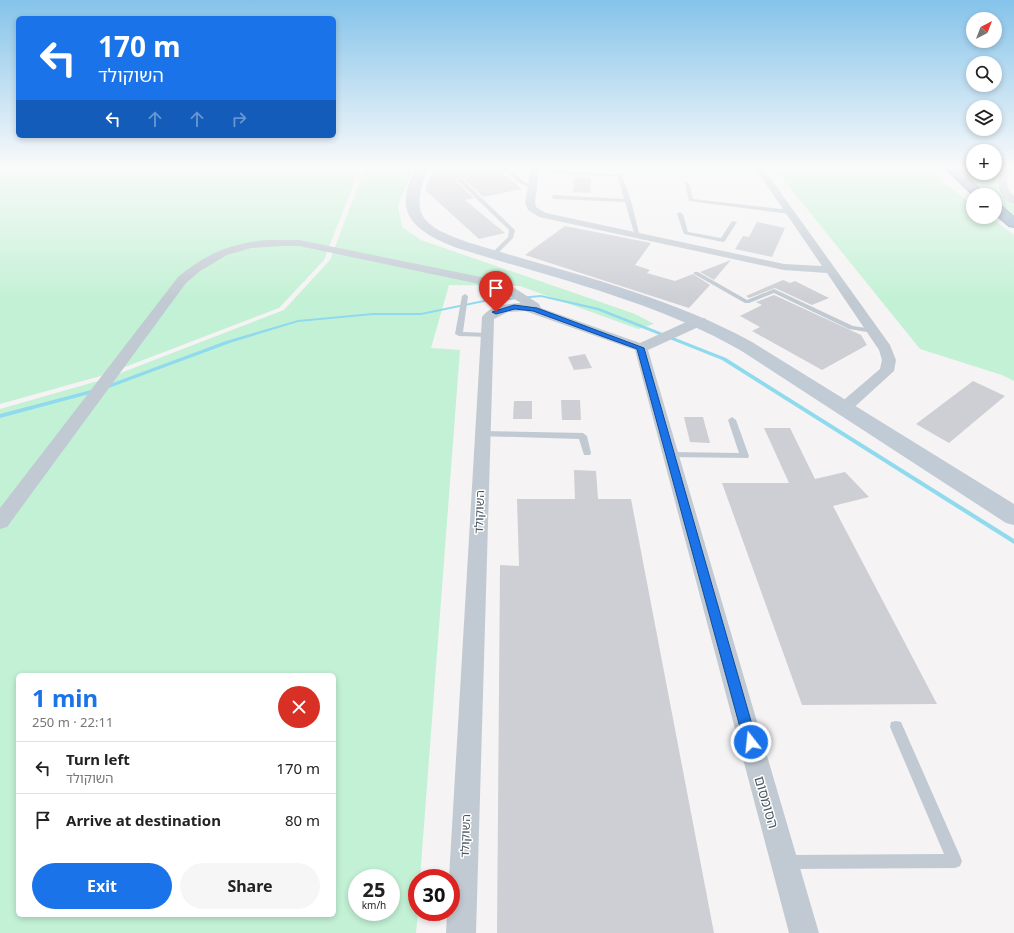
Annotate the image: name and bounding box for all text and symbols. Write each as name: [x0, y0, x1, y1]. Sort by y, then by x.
north arrow: [966, 12, 1002, 48]
map controls: [966, 12, 1002, 224]
text: 170 m: [98, 27, 181, 65]
icon: left: [32, 32, 84, 84]
button: search: [966, 56, 1002, 92]
text: השוקולד: [98, 63, 164, 87]
button: layers: [966, 100, 1002, 136]
icon: left: [102, 108, 124, 130]
icon: ahead: [144, 108, 166, 130]
icon: ahead: [186, 108, 208, 130]
icon: right: [228, 108, 250, 130]
button: +: [966, 144, 1002, 180]
button: −: [966, 188, 1002, 224]
pin: [479, 271, 513, 312]
icon: arrive: [485, 277, 507, 299]
street label: השוקולד: [470, 490, 488, 534]
text: 1 min: [32, 681, 98, 714]
button: close: [278, 686, 320, 728]
text: 250 m · 22:11: [32, 713, 113, 731]
position arrow: [730, 721, 772, 763]
text: Turn left: [66, 749, 130, 769]
icon: left: [32, 757, 54, 779]
text: 170 m: [276, 758, 320, 778]
text: השוקולד: [66, 769, 113, 787]
street label: הסומסום: [750, 774, 784, 830]
icon: arrive: [32, 809, 54, 831]
text: Arrive at destination: [66, 810, 221, 830]
text: 80 m: [285, 810, 320, 830]
street label: השוקולד: [456, 814, 474, 858]
button: Exit: [32, 863, 172, 909]
button: Share: [180, 863, 320, 909]
speed limit sign: 30: [408, 869, 460, 921]
text: 25: [363, 876, 385, 903]
text: km/h: [362, 898, 386, 912]

